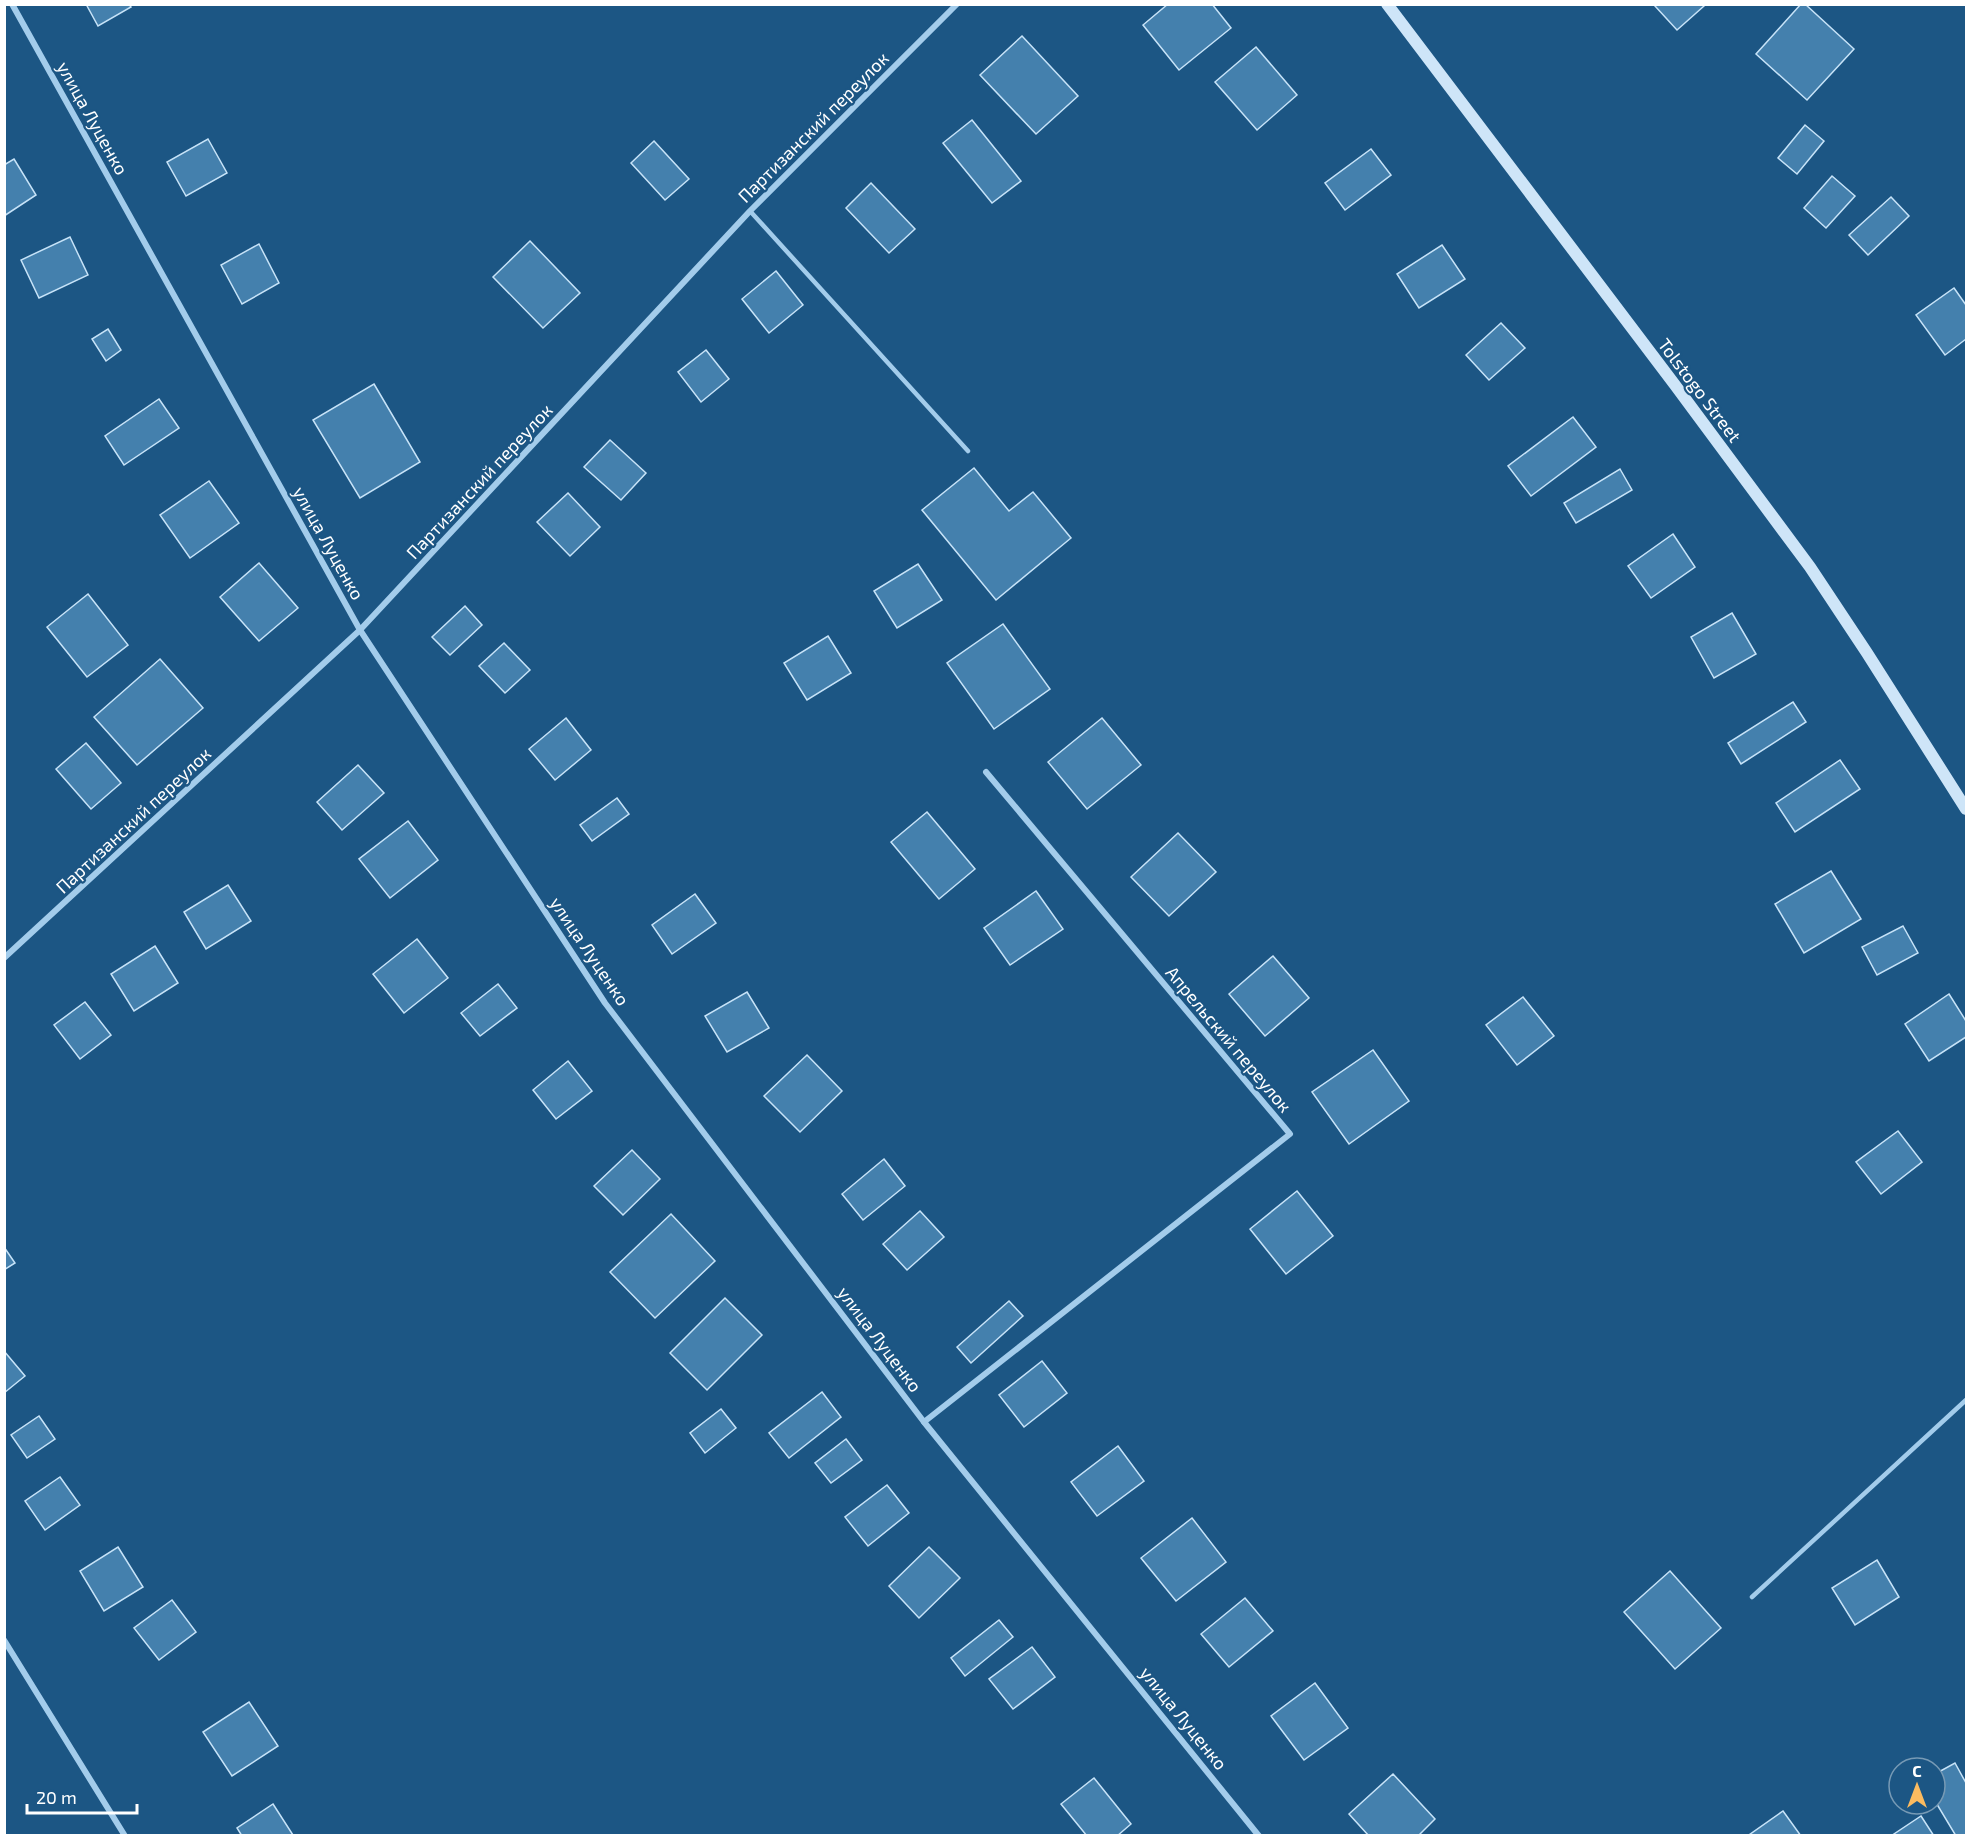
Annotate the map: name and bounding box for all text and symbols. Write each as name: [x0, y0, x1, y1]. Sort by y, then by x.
street label: Партизанский переулок: [733, 47, 893, 207]
street label: улица Луценко: [53, 57, 133, 179]
street label: Tolstogo Street: [1654, 334, 1746, 446]
street label: Партизанский переулок: [401, 399, 557, 563]
street label: улица Луценко: [289, 482, 369, 604]
street label: Партизанский переулок: [51, 742, 215, 898]
street label: улица Луценко: [546, 893, 634, 1009]
street label: Апрельский переулок: [1161, 961, 1297, 1117]
street label: улица Луценко: [833, 1282, 927, 1396]
street label: улица Луценко: [1136, 1662, 1232, 1774]
north arrow: [1887, 1756, 1947, 1816]
text: С: [1912, 1761, 1922, 1780]
scale bar: [27, 1777, 136, 1815]
text: 20 m: [36, 1786, 77, 1808]

